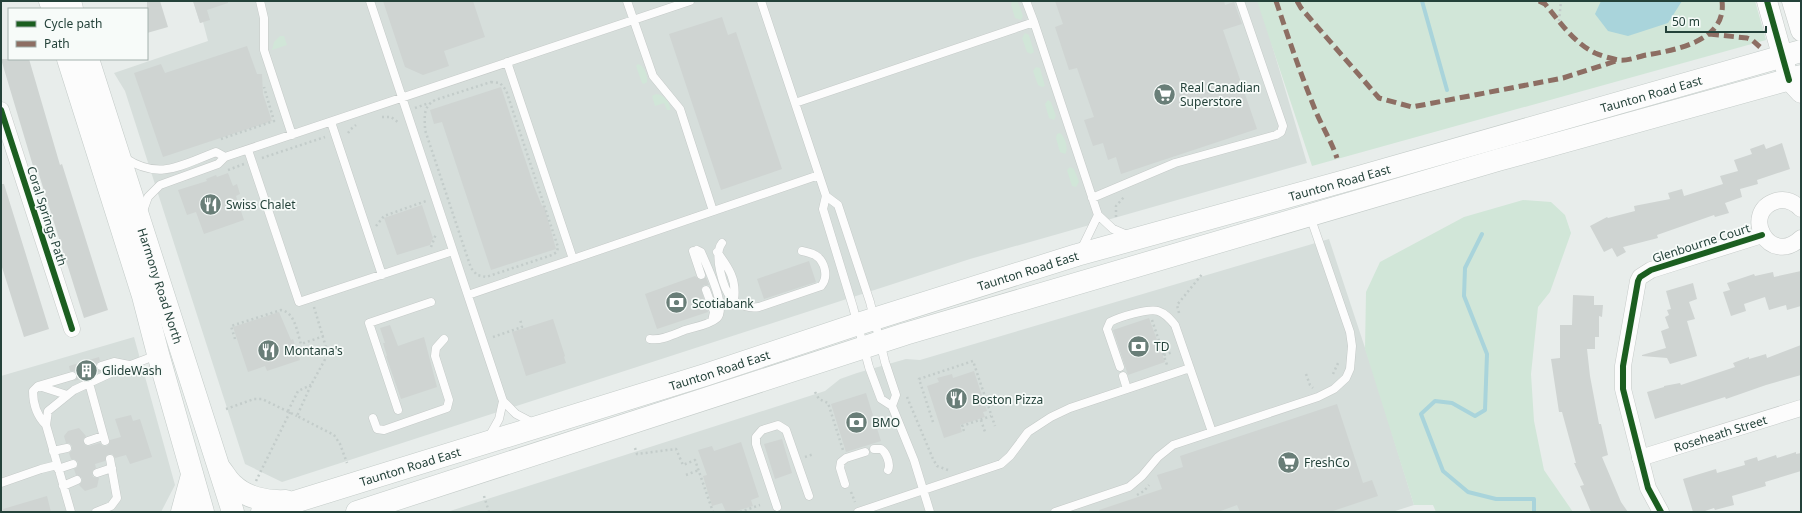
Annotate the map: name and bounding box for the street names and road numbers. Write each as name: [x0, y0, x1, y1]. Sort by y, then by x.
street label: Taunton Road East: [1598, 71, 1705, 116]
street label: Taunton Road East: [1287, 160, 1393, 205]
street label: Coral Springs Path: [23, 164, 71, 268]
street label: Glenbourne Court: [1650, 219, 1753, 267]
street label: Harmony Road North: [134, 226, 187, 346]
street label: Taunton Road East: [975, 246, 1081, 294]
street label: Taunton Road East: [667, 345, 773, 394]
street label: Roseheath Street: [1672, 410, 1770, 456]
street label: Taunton Road East: [357, 442, 463, 490]

